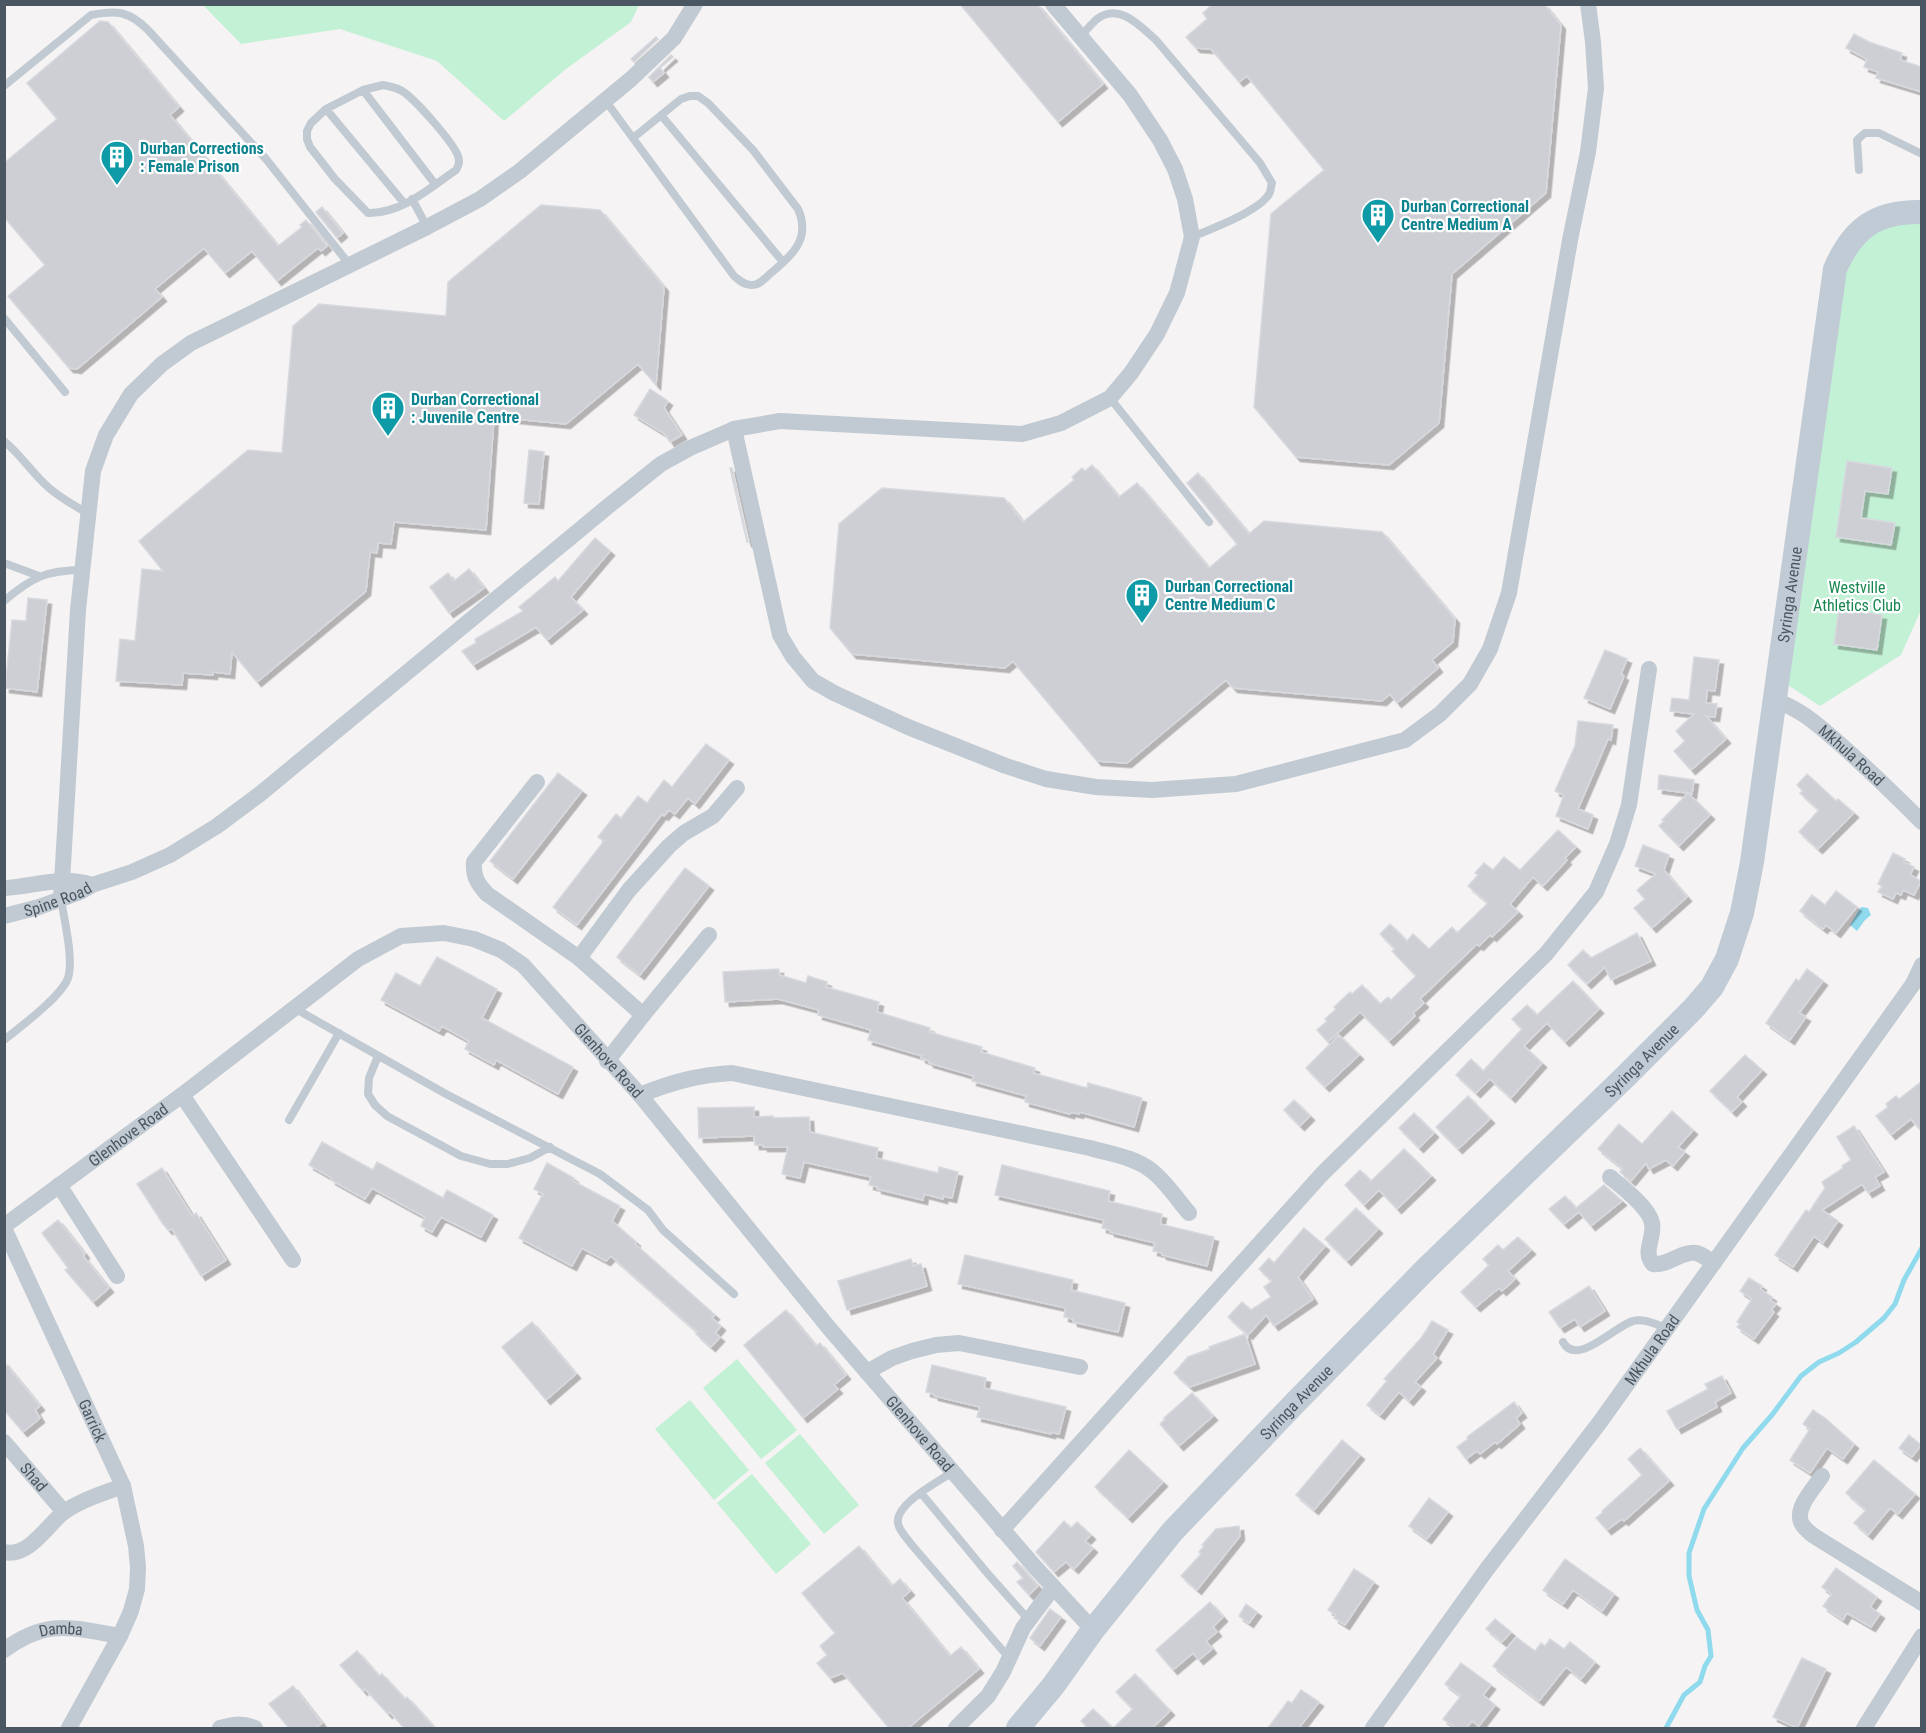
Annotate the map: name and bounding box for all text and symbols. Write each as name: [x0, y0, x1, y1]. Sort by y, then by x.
building icon: Durban Corrections : Female Prison: [99, 139, 135, 186]
place label: Durban Corrections : Female Prison: [140, 139, 264, 176]
building icon: Durban Correctional Centre Medium A: [1360, 197, 1396, 244]
place label: Durban Correctional Centre Medium A: [1401, 197, 1529, 234]
building icon: Durban Correctional : Juvenile Centre: [370, 390, 406, 437]
place label: Durban Correctional : Juvenile Centre: [411, 390, 539, 427]
street label: Syringa Avenue: [1774, 545, 1806, 644]
building icon: Durban Correctional Centre Medium C: [1124, 577, 1160, 624]
place label: Durban Correctional Centre Medium C: [1165, 577, 1293, 614]
park label: Westville Athletics Club: [1813, 578, 1901, 615]
street label: Mkhula Road: [1815, 721, 1888, 790]
street label: Spine Road: [22, 878, 95, 921]
street label: Glenhove Road: [570, 1019, 647, 1102]
street label: Syringa Avenue: [1601, 1020, 1683, 1101]
street label: Glenhove Road: [85, 1100, 172, 1171]
street label: Mkhula Road: [1621, 1311, 1684, 1389]
street label: Syringa Avenue: [1256, 1361, 1337, 1444]
street label: Glenhove Road: [882, 1392, 958, 1476]
street label: Garrick: [74, 1396, 111, 1446]
street label: Shad: [16, 1459, 51, 1495]
street label: Damba: [37, 1619, 84, 1641]

